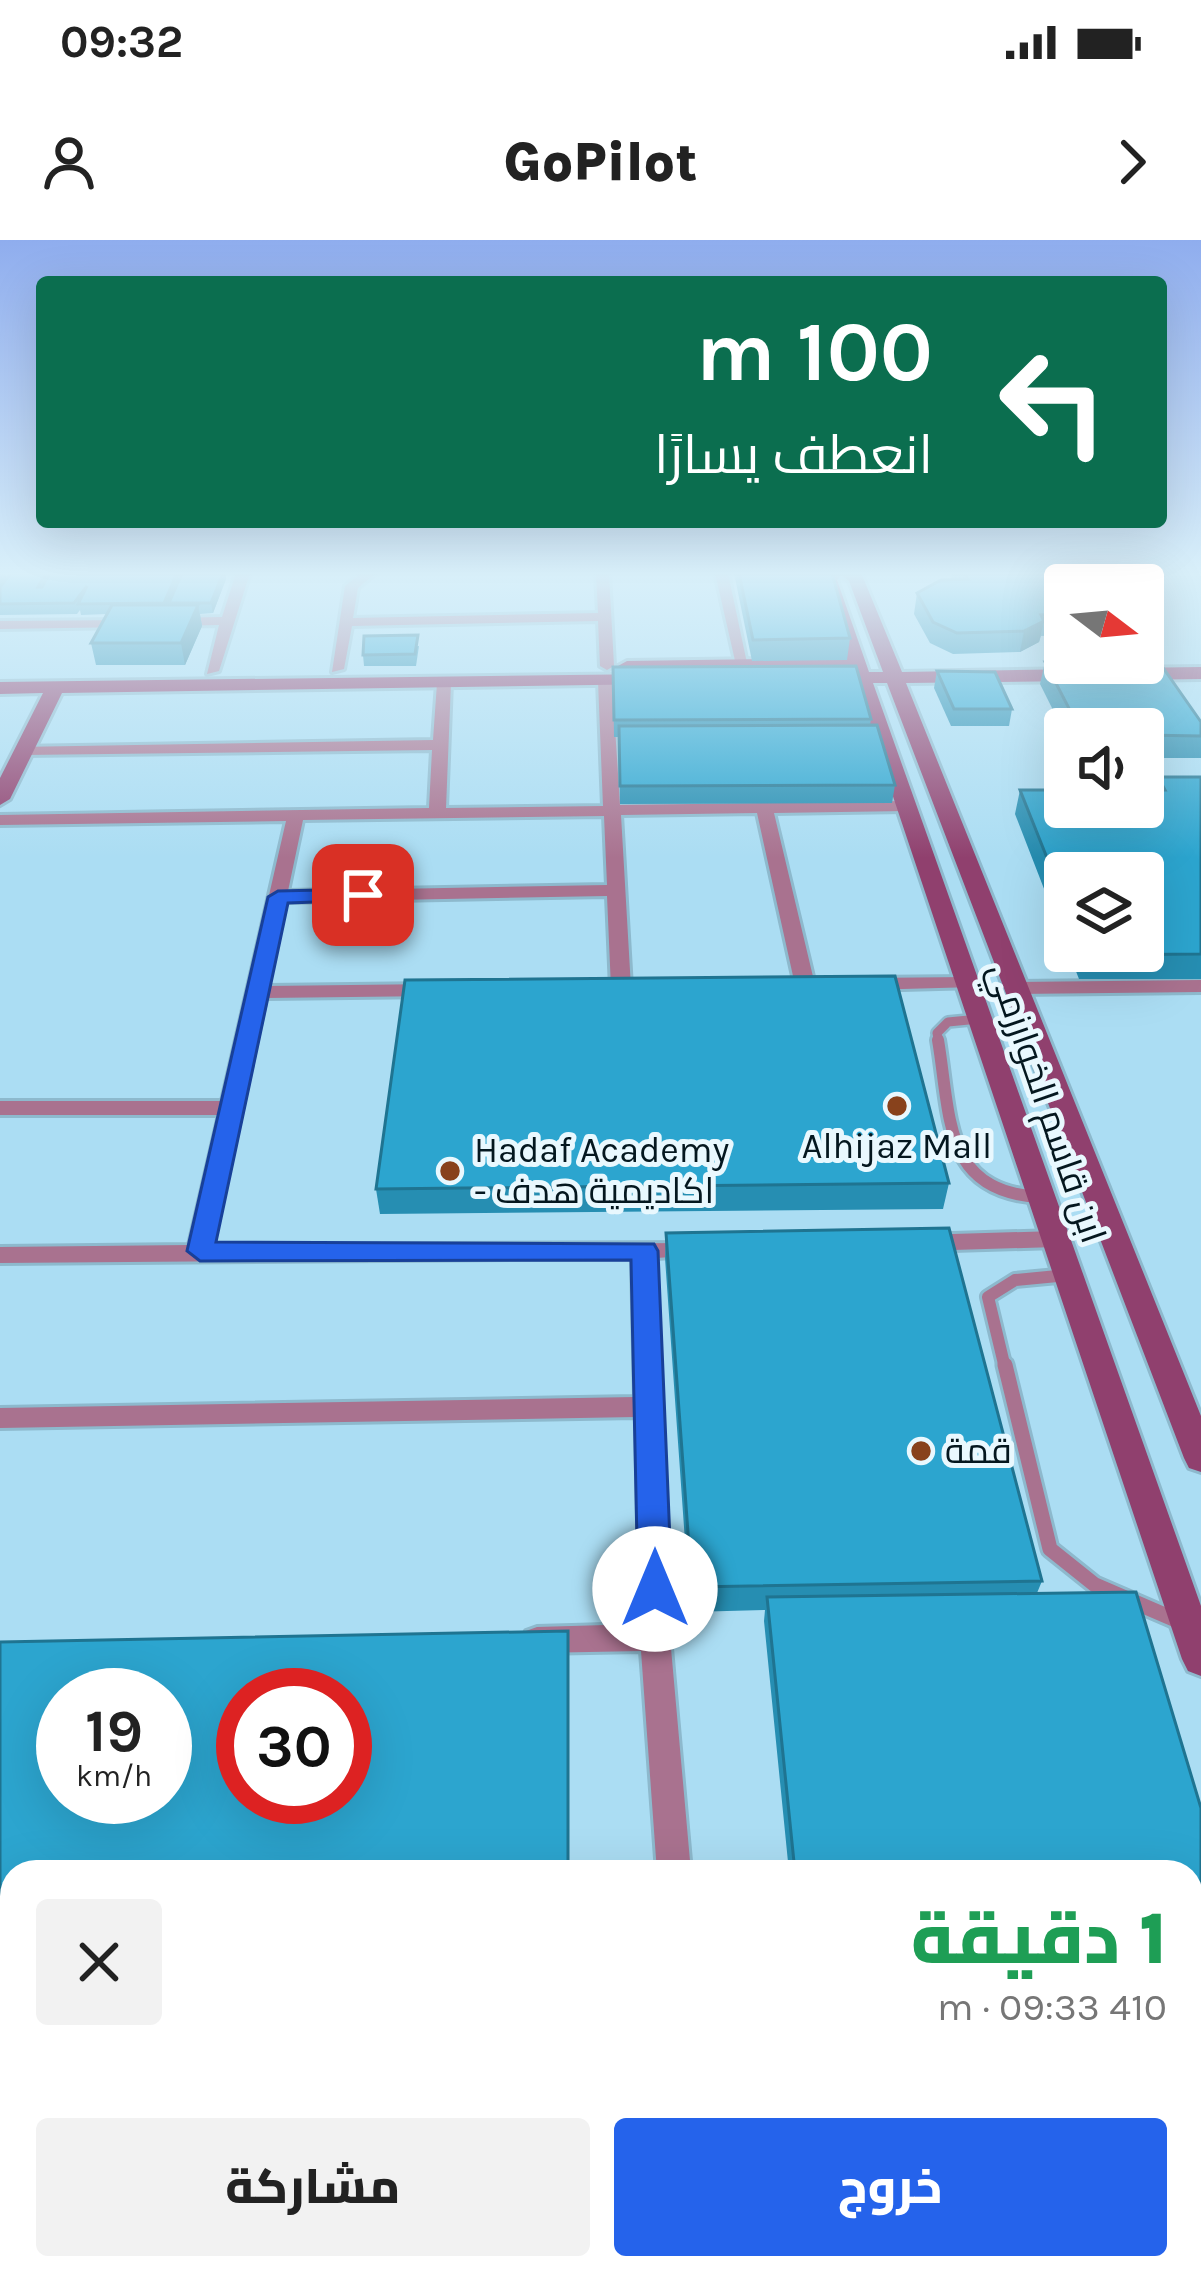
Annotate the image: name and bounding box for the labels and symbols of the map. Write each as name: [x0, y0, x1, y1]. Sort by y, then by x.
north arrow: [1044, 564, 1164, 684]
pin: [312, 844, 414, 946]
street label: ابن قاسم الخوارزمي: [973, 958, 1115, 1251]
marker: Alhijaz Mall: [884, 1093, 910, 1119]
place label: Alhijaz Mall: [802, 1125, 992, 1167]
place label: Hadaf Academy - اكاديمية هدف: [474, 1129, 729, 1212]
marker: Hadaf Academy - اكاديمية هدف: [437, 1158, 463, 1184]
place label: قمة: [945, 1430, 1012, 1472]
marker: قمة: [908, 1438, 934, 1464]
position arrow: [592, 1526, 718, 1652]
speed limit sign: 30: [216, 1668, 372, 1824]

